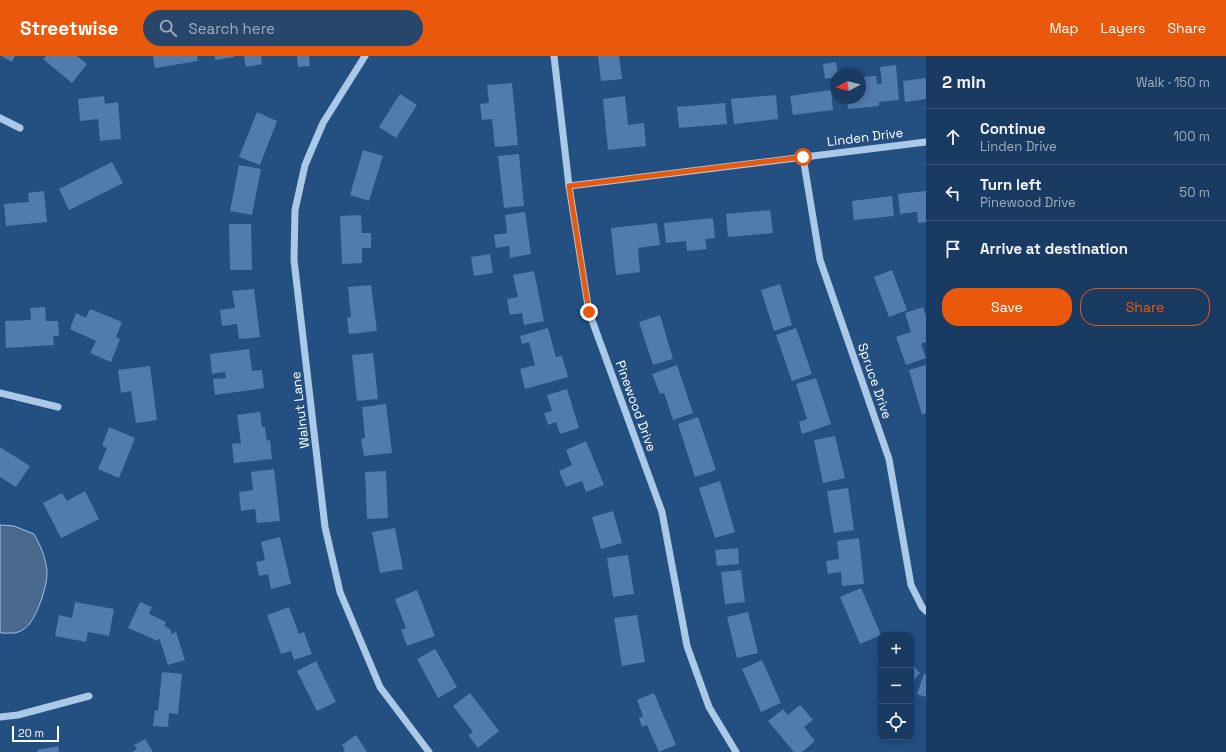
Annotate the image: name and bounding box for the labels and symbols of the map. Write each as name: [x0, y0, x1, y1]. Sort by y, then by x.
north arrow: [830, 68, 866, 104]
street label: Linden Drive: [826, 124, 904, 150]
route start: [794, 148, 812, 166]
route end: [580, 303, 598, 321]
street label: Spruce Drive: [854, 341, 896, 421]
street label: Pinewood Drive: [612, 358, 660, 454]
street label: Walnut Lane: [287, 371, 313, 449]
scale bar: [12, 724, 59, 743]

